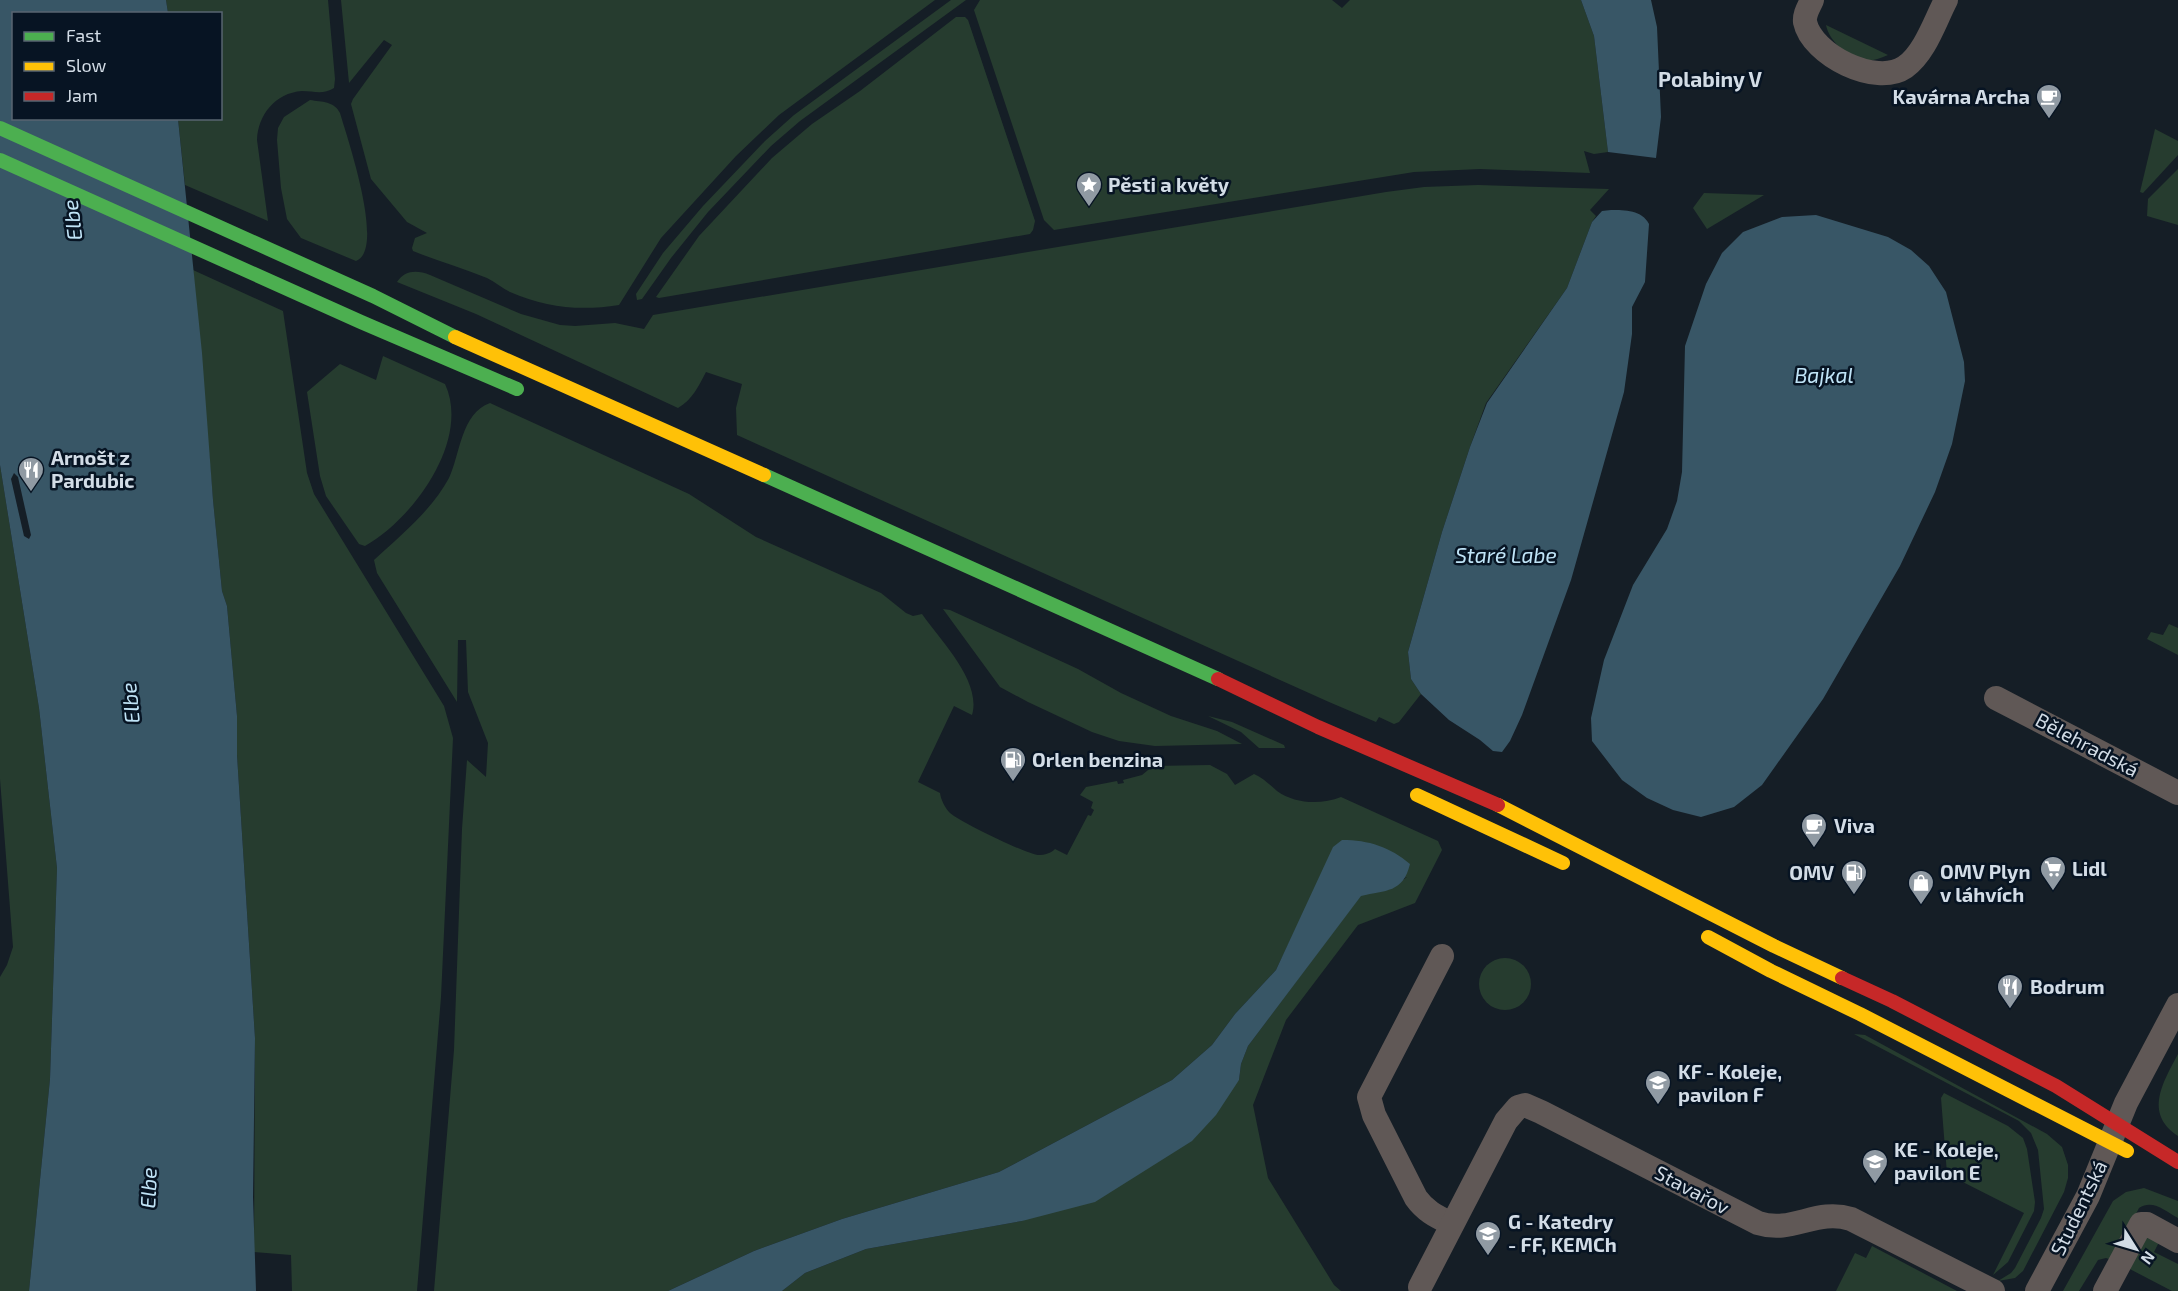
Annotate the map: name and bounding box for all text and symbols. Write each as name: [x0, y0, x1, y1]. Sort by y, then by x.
legend: [12, 12, 222, 120]
text: Fast: [66, 24, 101, 46]
text: Slow: [66, 54, 107, 76]
district label: Polabiny V: [1658, 66, 1763, 92]
cafe icon: Kavárna Archa: [2034, 82, 2064, 120]
text: Jam: [66, 84, 98, 106]
place label: Kavárna Archa: [1893, 84, 2030, 108]
place icon: Pěsti a květy: [1074, 170, 1104, 208]
place label: Pěsti a květy: [1108, 172, 1230, 197]
water label: Elbe: [57, 198, 86, 242]
water label: Bajkal: [1794, 362, 1854, 388]
place label: Arnošt z Pardubic: [51, 445, 135, 492]
restaurant icon: Arnošt z Pardubic: [16, 455, 46, 493]
water label: Staré Labe: [1455, 542, 1557, 567]
water label: Elbe: [115, 681, 144, 725]
street label: Bělehradská: [2032, 707, 2143, 781]
fuel station icon: Orlen benzina: [998, 745, 1028, 783]
place label: Orlen benzina: [1032, 747, 1163, 771]
cafe icon: Viva: [1799, 811, 1829, 849]
place label: Viva: [1834, 813, 1875, 837]
supermarket icon: Lidl: [2038, 854, 2068, 892]
place label: Lidl: [2072, 856, 2107, 880]
fuel station icon: OMV: [1839, 858, 1869, 896]
place label: OMV Plyn v láhvích: [1940, 859, 2030, 906]
place label: OMV: [1789, 860, 1834, 884]
shop icon: OMV Plyn v láhvích: [1906, 868, 1936, 906]
restaurant icon: Bodrum: [1995, 972, 2025, 1010]
place label: Bodrum: [2030, 974, 2105, 998]
place label: KF - Koleje, pavilon F: [1678, 1059, 1782, 1106]
school or university icon: KF - Koleje, pavilon F: [1643, 1068, 1673, 1106]
place label: KE - Koleje, pavilon E: [1894, 1137, 1999, 1184]
school or university icon: KE - Koleje, pavilon E: [1860, 1147, 1890, 1185]
street label: Studentská: [2045, 1156, 2111, 1259]
street label: Stavařov: [1651, 1160, 1734, 1219]
water label: Elbe: [134, 1167, 161, 1209]
place label: G - Katedry - FF, KEMCh: [1508, 1209, 1617, 1256]
school or university icon: G - Katedry - FF, KEMCh: [1473, 1219, 1503, 1257]
north arrow: [2106, 1219, 2166, 1279]
text: N: [2137, 1248, 2159, 1269]

